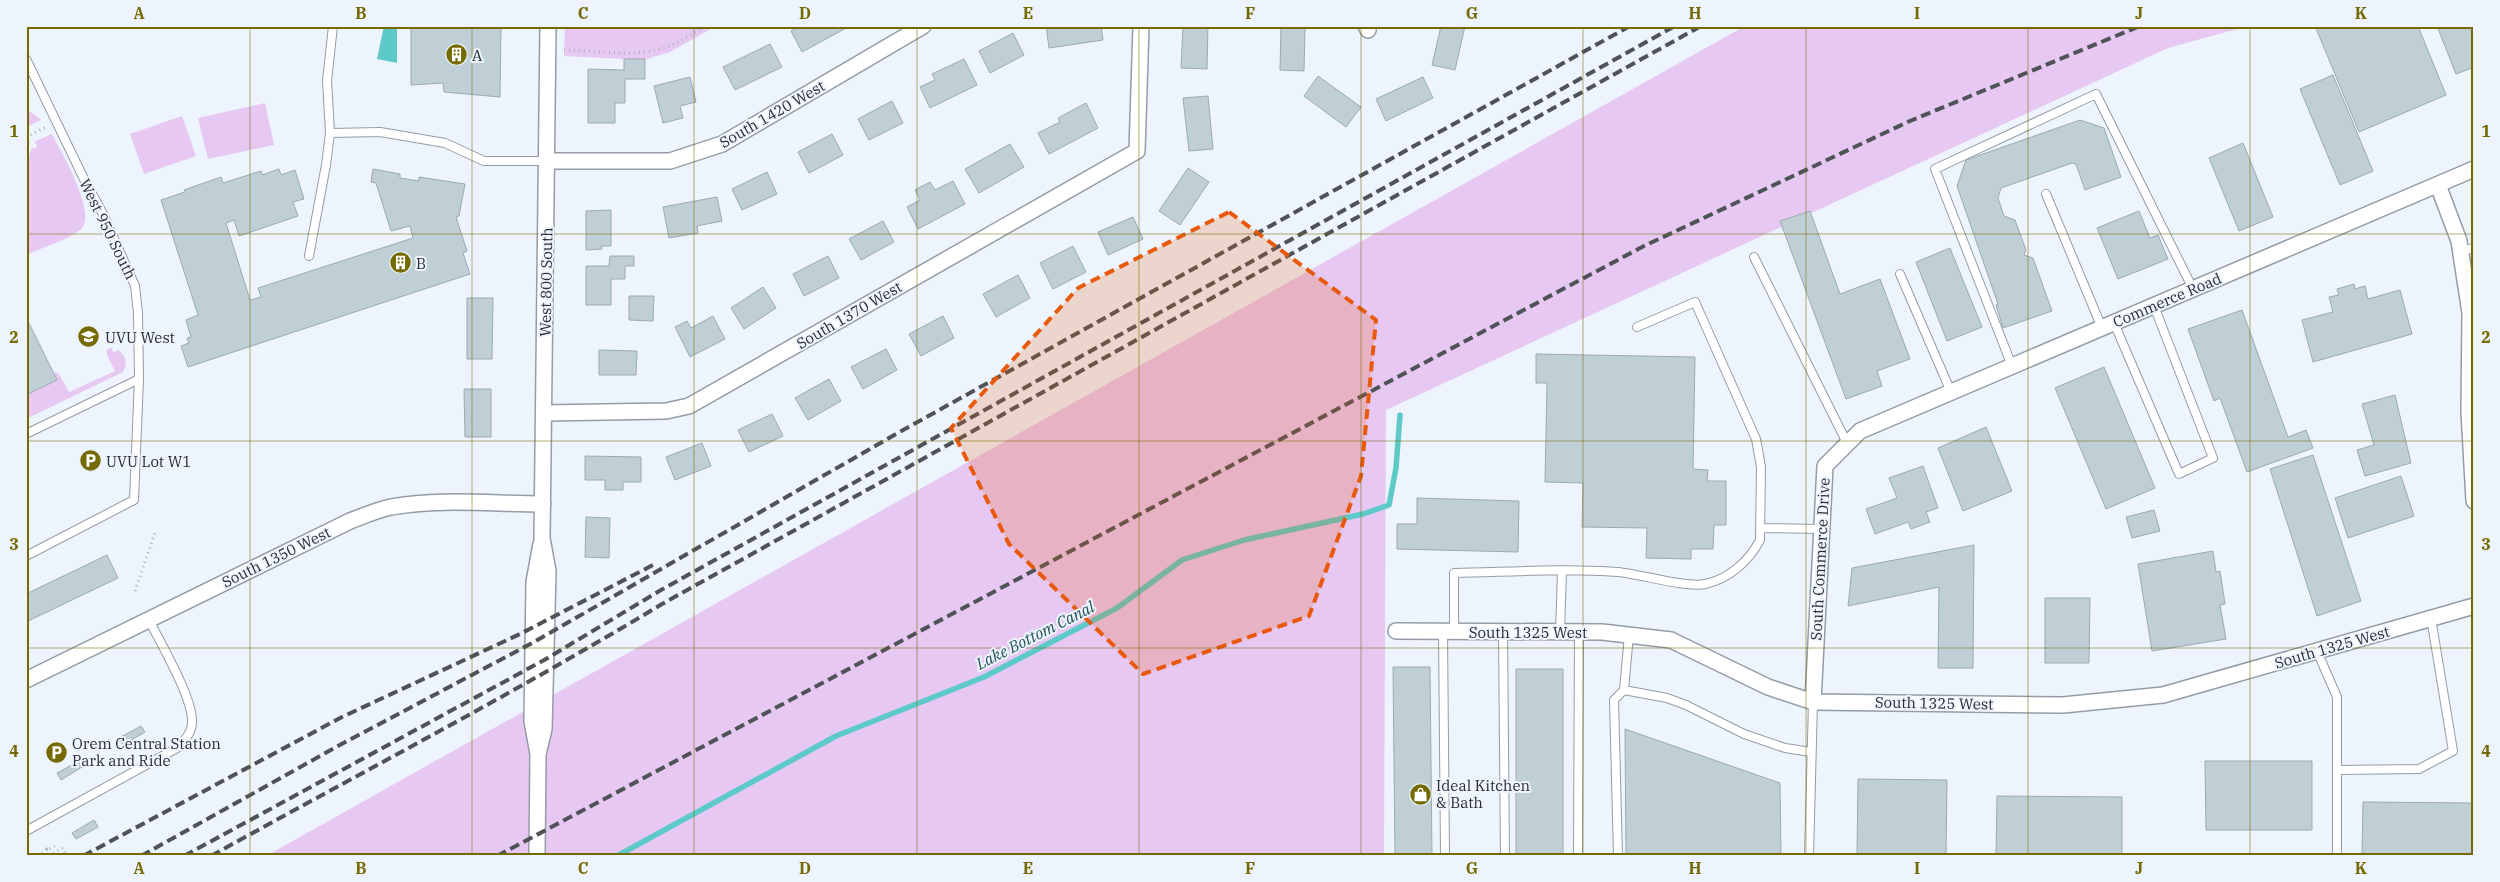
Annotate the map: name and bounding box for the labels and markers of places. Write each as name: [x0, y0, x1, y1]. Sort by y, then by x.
building icon: A: [444, 43, 468, 67]
place label: A: [472, 46, 483, 65]
building icon: B: [388, 251, 412, 275]
place label: B: [416, 254, 426, 273]
school or university icon: UVU West: [77, 325, 101, 349]
place label: UVU West: [105, 328, 175, 347]
parking icon: UVU Lot W1: [78, 449, 102, 473]
place label: UVU Lot W1: [106, 452, 191, 471]
place label: Orem Central Station Park and Ride: [72, 734, 221, 770]
parking icon: Orem Central Station Park and Ride: [44, 740, 68, 764]
place label: Ideal Kitchen & Bath: [1436, 776, 1530, 812]
shop icon: Ideal Kitchen & Bath: [1408, 782, 1432, 806]

